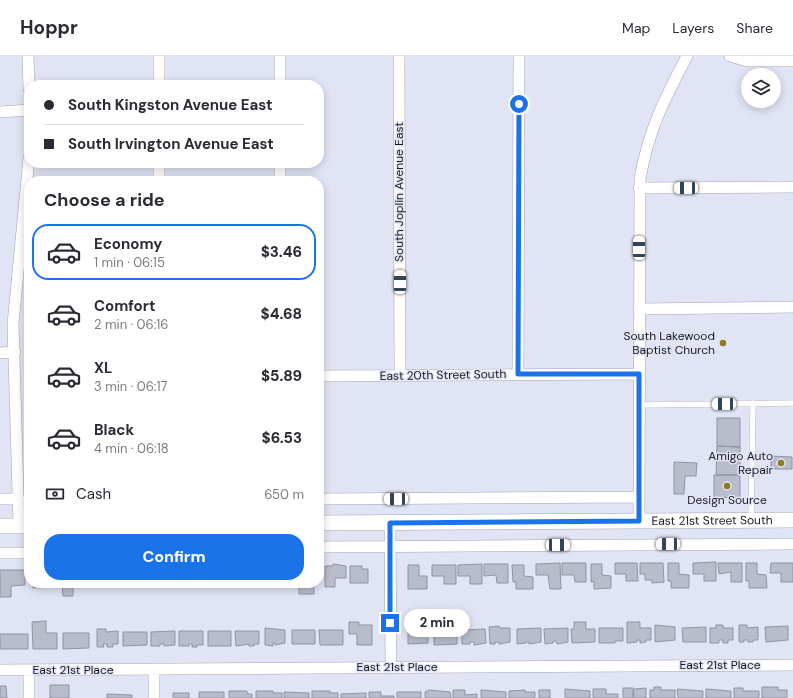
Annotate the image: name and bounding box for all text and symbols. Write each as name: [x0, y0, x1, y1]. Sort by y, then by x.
text: Hoppr: [20, 15, 78, 40]
text: Map: [622, 19, 650, 37]
text: Layers: [672, 19, 714, 37]
text: Share: [736, 19, 773, 37]
map controls: [741, 68, 781, 108]
button: layers: [741, 68, 781, 108]
text: South Kingston Avenue East: [68, 95, 273, 115]
route start: [510, 95, 528, 113]
street label: South Joplin Avenue East: [391, 122, 407, 262]
text: South Irvington Avenue East: [68, 134, 274, 154]
car: [674, 182, 698, 194]
text: Choose a ride: [44, 188, 165, 212]
icon: car: [46, 234, 82, 270]
text: Economy: [94, 234, 162, 254]
car: [633, 236, 645, 260]
text: $3.46: [261, 242, 302, 262]
text: 1 min · 06:15: [94, 254, 165, 271]
car: [394, 270, 406, 294]
icon: car: [46, 296, 82, 332]
text: Comfort: [94, 296, 155, 316]
text: $4.68: [261, 304, 302, 324]
text: 2 min · 06:16: [94, 316, 169, 333]
place label: South Lakewood Baptist Church: [624, 328, 715, 358]
marker: South Lakewood Baptist Church: [718, 338, 728, 348]
icon: car: [46, 358, 82, 394]
text: XL: [94, 358, 112, 378]
text: $5.89: [261, 366, 302, 386]
street label: East 20th Street South: [380, 366, 506, 384]
text: 3 min · 06:17: [94, 378, 167, 395]
car: [712, 398, 736, 410]
icon: car: [46, 420, 82, 456]
text: Black: [94, 420, 134, 440]
text: $6.53: [262, 428, 302, 448]
text: 4 min · 06:18: [94, 440, 169, 457]
place label: Amigo Auto Repair: [708, 448, 774, 478]
marker: Amigo Auto Repair: [776, 458, 786, 468]
marker: Design Source: [722, 481, 732, 491]
icon: cash: [44, 483, 66, 505]
text: Cash: [76, 484, 111, 504]
text: 650 m: [264, 486, 304, 503]
place label: Design Source: [687, 492, 767, 508]
car: [384, 493, 408, 505]
street label: East 21st Street South: [651, 512, 773, 529]
button: Confirm: [44, 534, 304, 580]
car: [656, 538, 680, 550]
car: [546, 539, 570, 551]
callout: 2 min: [404, 609, 470, 637]
route end: [381, 614, 399, 632]
text: 2 min: [420, 614, 454, 631]
street label: East 21st Place: [679, 657, 761, 673]
street label: East 21st Place: [356, 659, 438, 675]
street label: East 21st Place: [32, 662, 114, 678]

